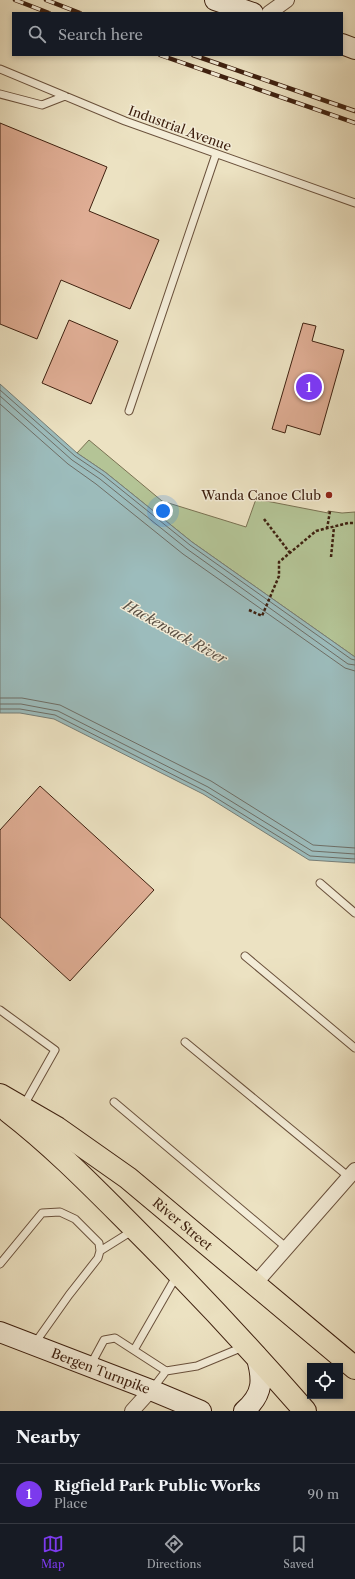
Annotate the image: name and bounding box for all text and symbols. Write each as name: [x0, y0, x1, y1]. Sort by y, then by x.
search box: [12, 12, 343, 56]
icon: search: [26, 23, 48, 45]
text: Search here: [58, 25, 143, 44]
street label: Industrial Avenue: [126, 102, 234, 154]
pin: 1: [296, 372, 322, 402]
place label: Wanda Canoe Club: [200, 487, 321, 503]
marker: Wanda Canoe Club: [324, 490, 334, 500]
your location: [153, 501, 173, 521]
water label: Hackensack River: [119, 596, 231, 669]
street label: River Street: [150, 1194, 216, 1254]
street label: Bergen Turnpike: [49, 1345, 152, 1397]
map controls: [307, 1363, 343, 1399]
button: locate: [307, 1363, 343, 1399]
text: Nearby: [16, 1427, 80, 1447]
text: Rigfield Park Public Works: [54, 1476, 260, 1495]
text: 1: [26, 1486, 32, 1502]
text: 90 m: [308, 1486, 339, 1502]
text: Place: [54, 1495, 87, 1511]
tab: Map: [41, 1533, 65, 1571]
tab: Directions: [147, 1533, 201, 1571]
tab: Saved: [283, 1533, 314, 1571]

